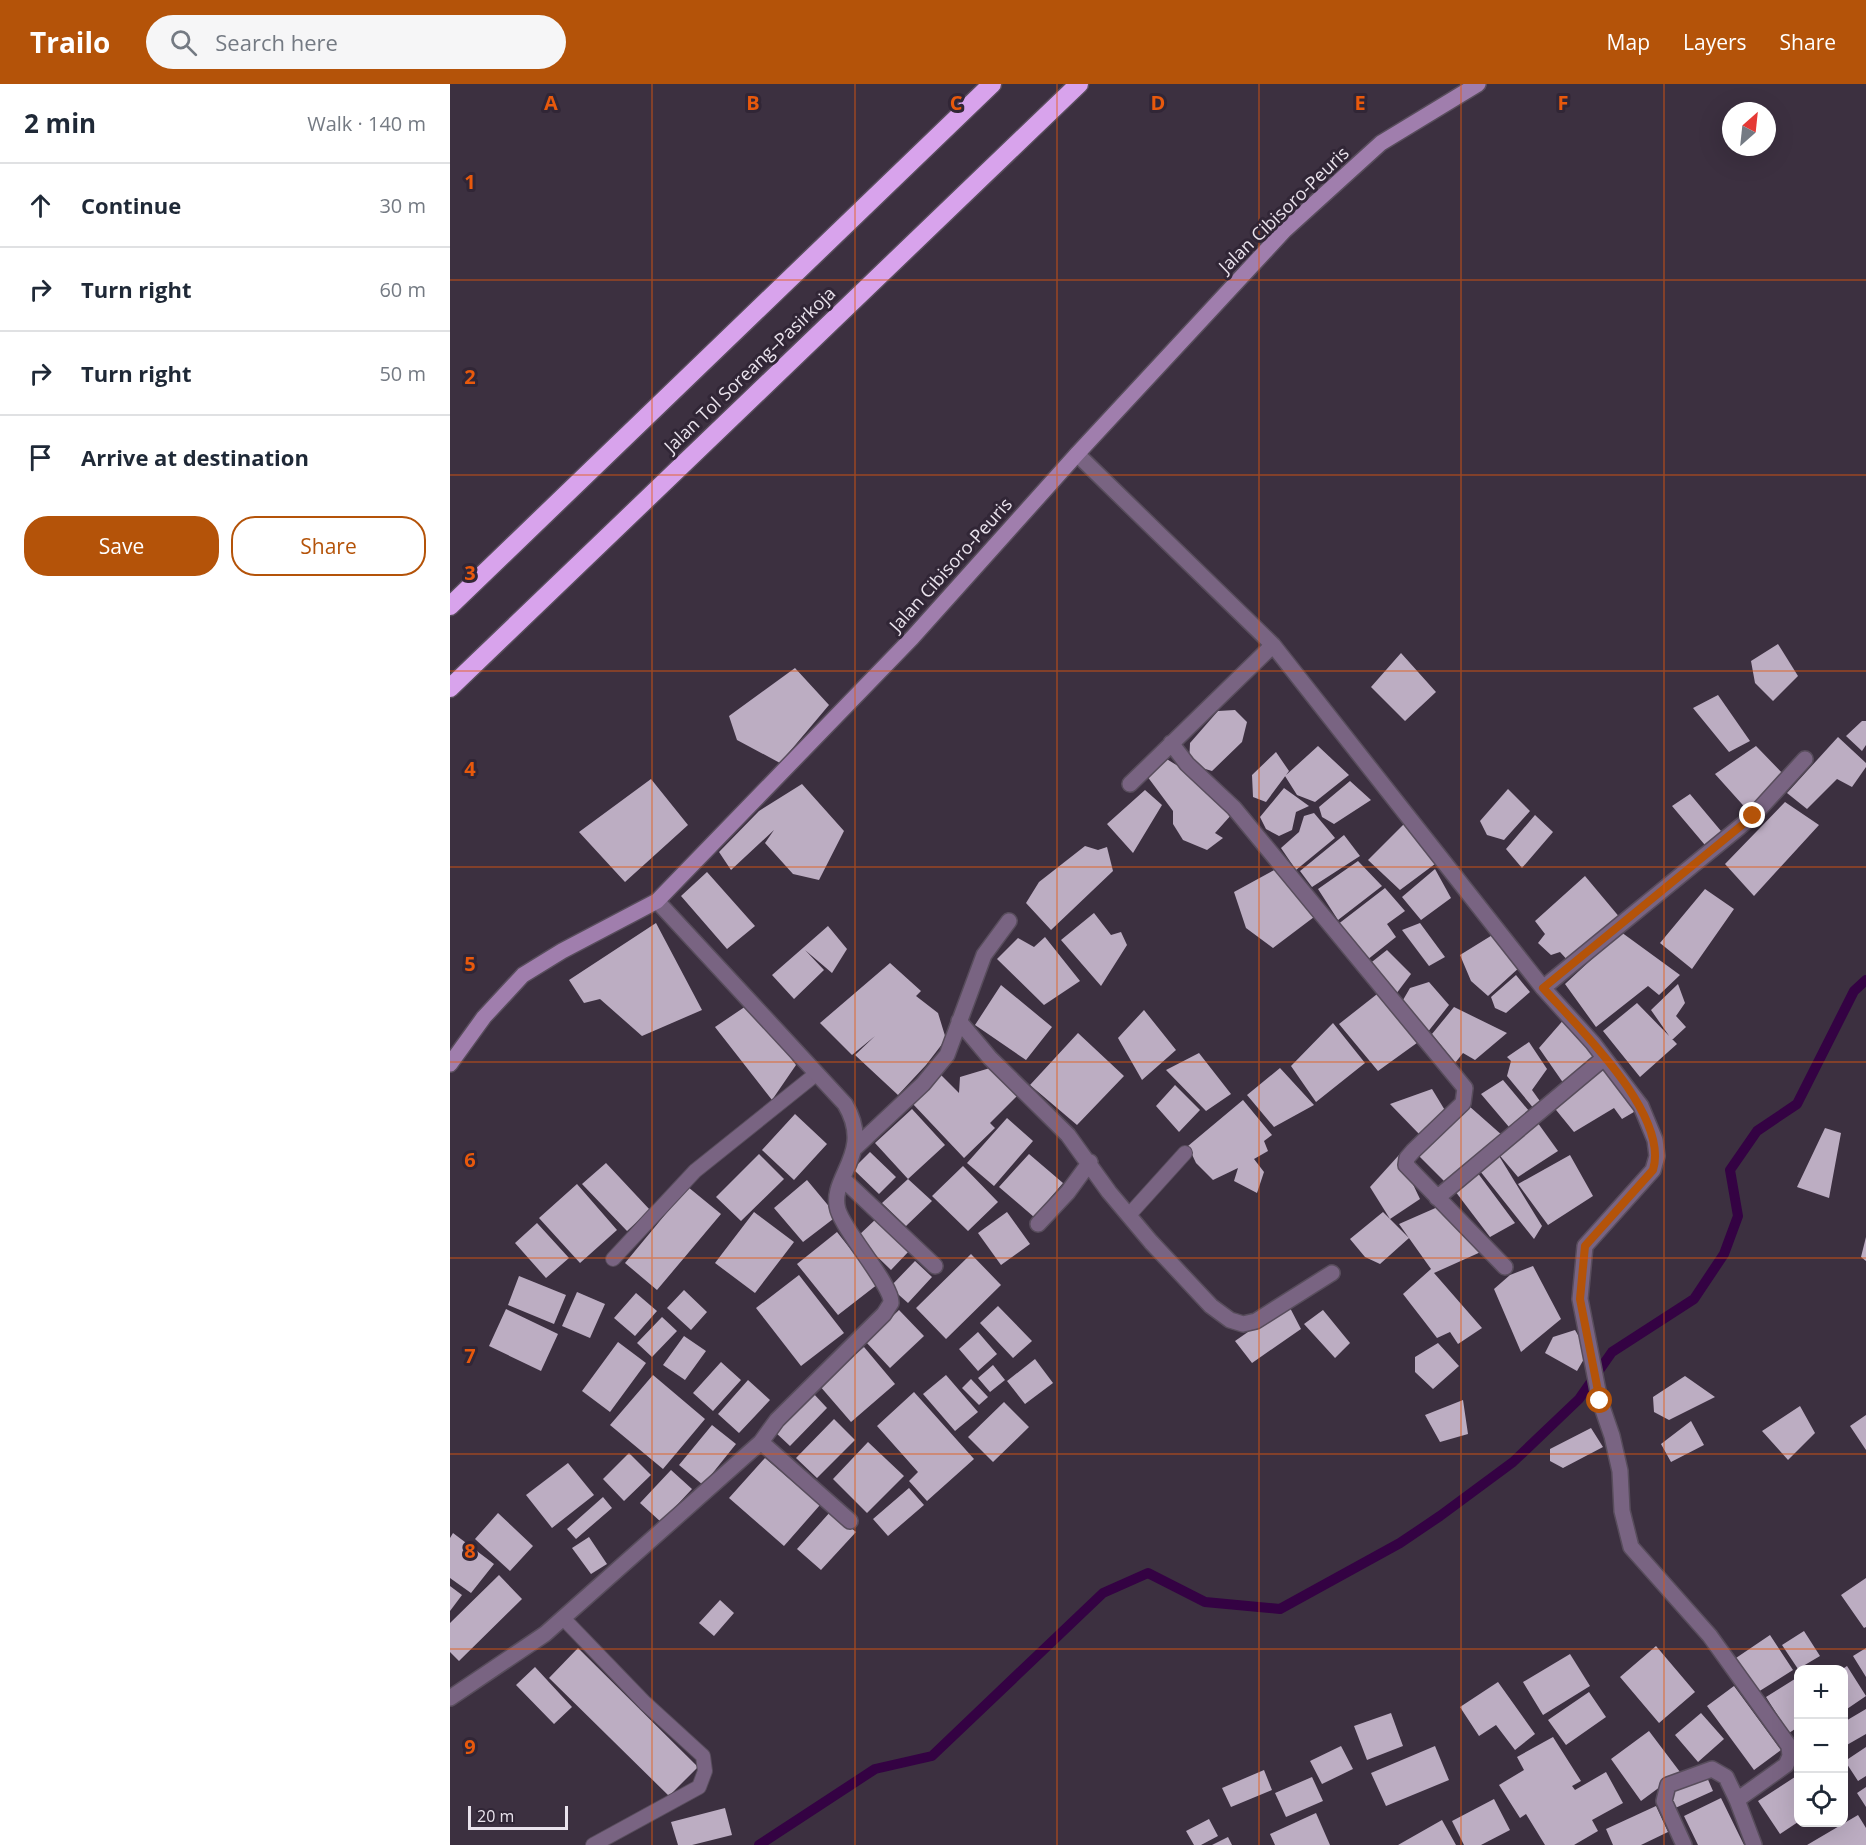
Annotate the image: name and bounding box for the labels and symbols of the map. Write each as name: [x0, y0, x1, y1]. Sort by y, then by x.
text: A: [544, 89, 558, 116]
text: B: [746, 89, 760, 116]
text: C: [950, 89, 963, 116]
text: D: [1151, 89, 1165, 116]
text: E: [1354, 89, 1366, 116]
text: F: [1558, 89, 1568, 116]
north arrow: [1722, 102, 1776, 156]
street label: Jalan Cibisoro-Peuris: [1212, 141, 1354, 279]
text: 1: [464, 168, 476, 195]
street label: Jalan Tol Soreang–Pasirkoja: [657, 281, 840, 459]
text: 2: [464, 363, 476, 390]
street label: Jalan Cibisoro-Peuris: [882, 492, 1017, 638]
text: 3: [464, 559, 476, 586]
text: 4: [464, 755, 476, 782]
route end: [1739, 802, 1765, 828]
text: 5: [464, 950, 476, 977]
text: 6: [464, 1146, 476, 1173]
text: 7: [464, 1342, 476, 1369]
route start: [1586, 1387, 1612, 1413]
text: 8: [464, 1537, 476, 1564]
text: 9: [464, 1733, 476, 1760]
scale bar: [468, 1803, 568, 1830]

